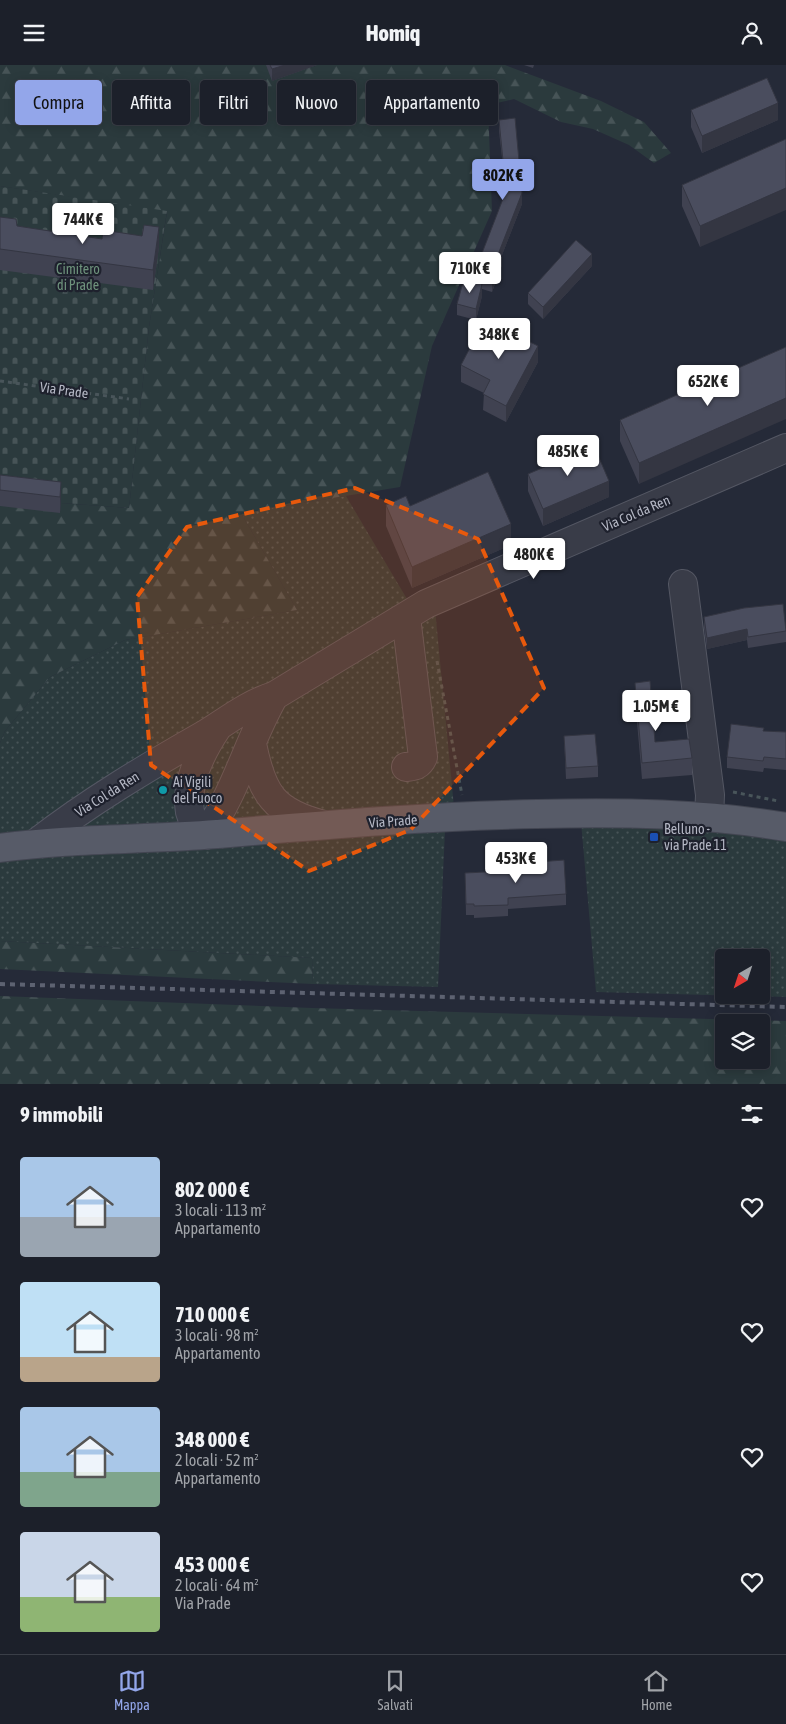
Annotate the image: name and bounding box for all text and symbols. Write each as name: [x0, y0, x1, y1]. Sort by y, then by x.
icon: menu: [20, 19, 48, 47]
icon: person: [738, 19, 766, 47]
text: Homiq: [366, 20, 420, 46]
chip: Compra: [15, 80, 102, 125]
chip: Affitta: [112, 80, 190, 125]
chip: Filtri: [200, 80, 267, 125]
chip: Nuovo: [277, 80, 356, 125]
chip: Appartamento: [366, 80, 498, 125]
pin: 802K €: [462, 159, 544, 201]
text: 802K €: [483, 166, 523, 184]
pin: 744K €: [42, 203, 124, 245]
text: 744K €: [63, 210, 103, 228]
pin: 710K €: [429, 251, 511, 294]
text: 710K €: [450, 259, 490, 277]
park label: Cimitero di Prade: [56, 261, 100, 293]
pin: 348K €: [458, 317, 540, 360]
text: 348K €: [479, 325, 519, 343]
pin: 652K €: [667, 365, 749, 407]
text: 652K €: [688, 372, 728, 390]
street label: Via Prade: [39, 379, 89, 401]
pin: 485K €: [527, 435, 609, 477]
text: 485K €: [548, 442, 588, 460]
street label: Via Col da Ren: [600, 492, 672, 534]
pin: 480K €: [493, 537, 575, 580]
text: 480K €: [514, 545, 554, 563]
pin: 1.05M €: [610, 689, 702, 732]
text: 1.05M €: [633, 697, 679, 715]
street label: Via Col da Ren: [72, 768, 142, 820]
place label: Ai Vigili del Fuoco: [173, 774, 222, 806]
marker: Ai Vigili del Fuoco: [157, 784, 169, 796]
street label: Via Prade: [368, 811, 418, 831]
place label: Belluno - via Prade 11: [664, 821, 727, 853]
marker: Belluno - via Prade 11: [648, 831, 660, 843]
pin: 453K €: [475, 841, 557, 884]
text: 453K €: [496, 849, 536, 867]
north arrow: [715, 949, 770, 1004]
map controls: [715, 949, 770, 1069]
button: layers: [715, 1014, 770, 1069]
icon: filters: [738, 1100, 766, 1128]
text: 9 immobili: [20, 1102, 103, 1126]
icon: home: [60, 1177, 120, 1237]
text: 802 000 €: [175, 1177, 249, 1201]
icon: heart: [738, 1193, 766, 1221]
text: 3 locali · 113 m²: [175, 1201, 266, 1219]
text: Appartamento: [175, 1219, 261, 1237]
icon: home: [60, 1302, 120, 1362]
text: 710 000 €: [175, 1302, 249, 1326]
icon: heart: [738, 1318, 766, 1346]
text: 3 locali · 98 m²: [175, 1326, 259, 1344]
text: Appartamento: [175, 1344, 261, 1362]
icon: home: [60, 1427, 120, 1487]
text: 348 000 €: [175, 1427, 249, 1451]
icon: heart: [738, 1443, 766, 1471]
text: 2 locali · 52 m²: [175, 1451, 259, 1469]
text: Appartamento: [175, 1469, 261, 1487]
icon: home: [60, 1552, 120, 1612]
text: 453 000 €: [175, 1552, 249, 1576]
icon: heart: [738, 1568, 766, 1596]
text: 2 locali · 64 m²: [175, 1576, 259, 1594]
text: Via Prade: [175, 1594, 231, 1612]
tab: Mappa: [114, 1667, 150, 1713]
tab: Salvati: [378, 1667, 413, 1713]
tab: Home: [641, 1667, 672, 1713]

